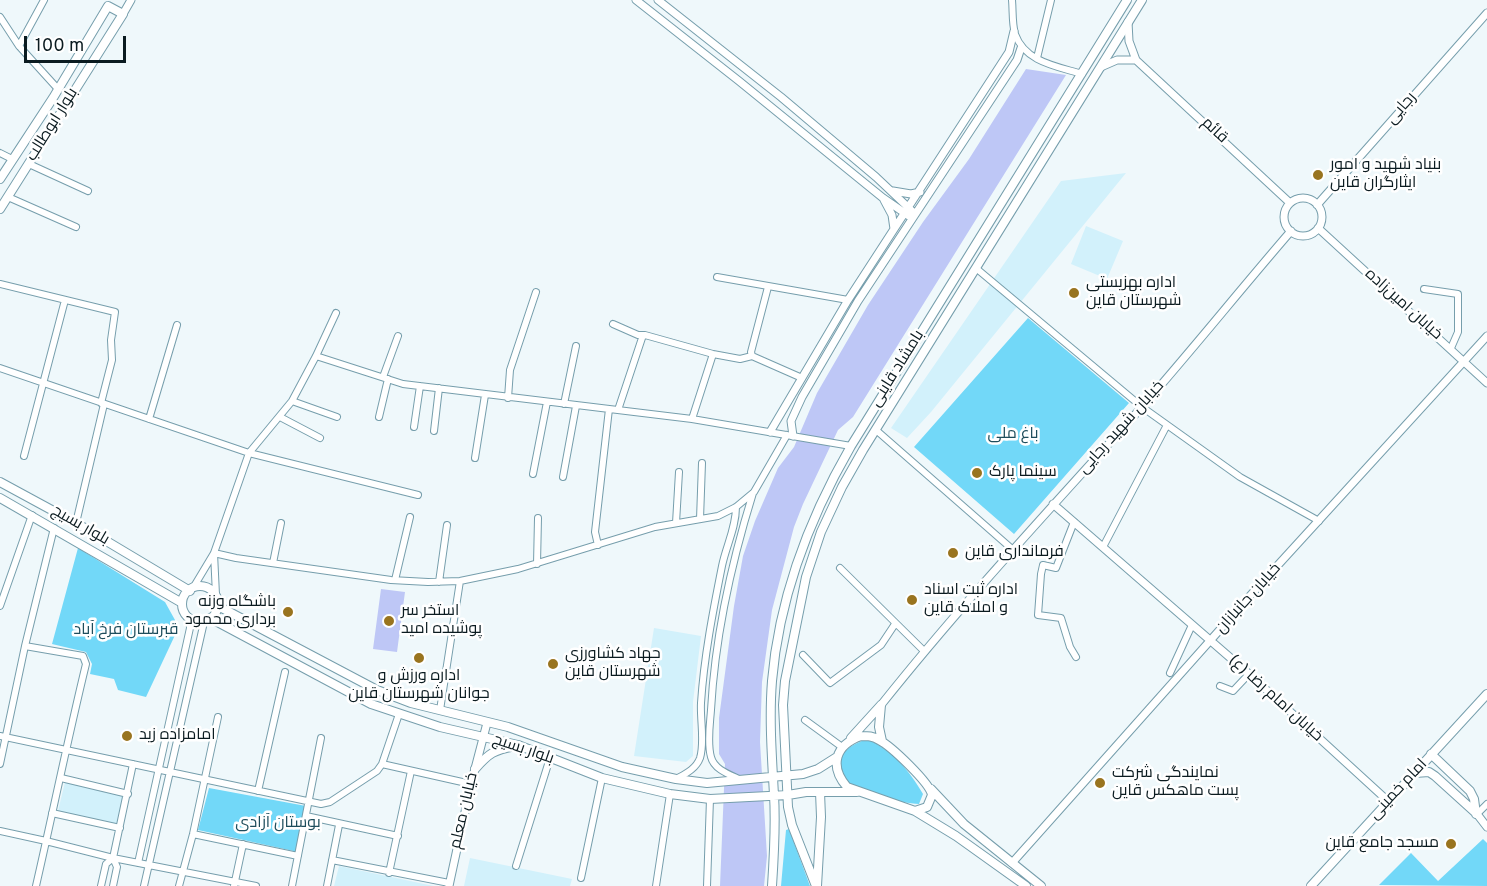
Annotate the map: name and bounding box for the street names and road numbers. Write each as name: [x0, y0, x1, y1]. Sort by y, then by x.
street label: بلوار ابوطالب: [23, 85, 83, 165]
street label: رجایی: [1383, 89, 1421, 129]
street label: قائم: [1197, 114, 1231, 148]
street label: خیابان امین‌زاده: [1360, 265, 1446, 345]
street label: بامشاد قاینی: [867, 327, 929, 411]
street label: خیابان شهید رجایی: [1075, 377, 1169, 479]
street label: بلوار بسیج: [48, 502, 112, 550]
street label: خیابان جانبازان: [1212, 560, 1286, 638]
street label: خیابان امام رضا (ع): [1224, 652, 1326, 746]
street label: بلوار بسیج: [490, 731, 556, 769]
street label: امام خمینی: [1366, 756, 1432, 824]
street label: خیابان معلم: [447, 771, 483, 851]

